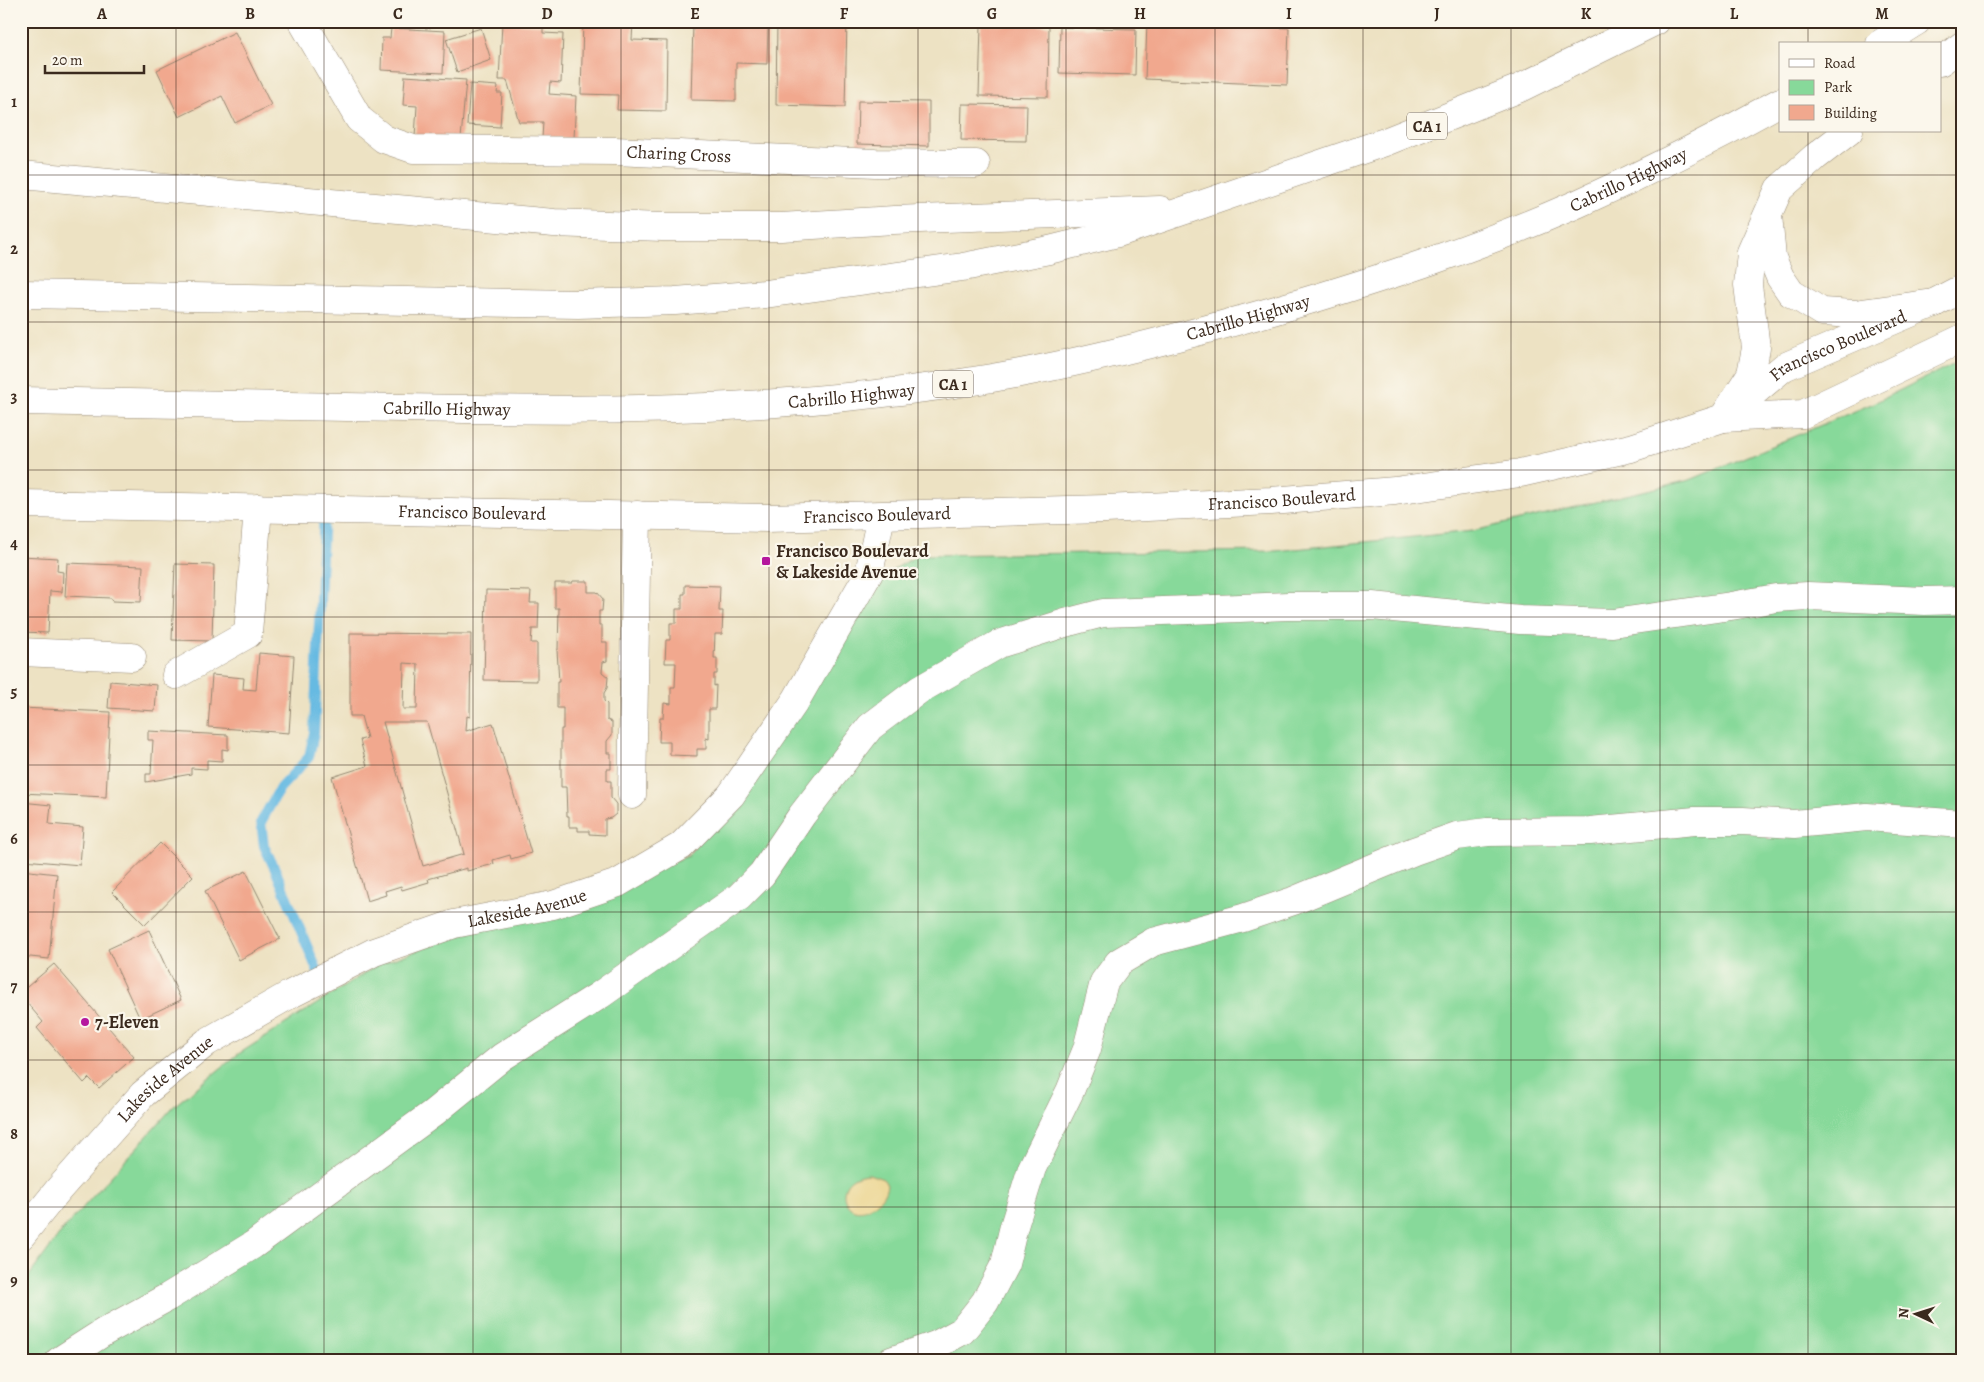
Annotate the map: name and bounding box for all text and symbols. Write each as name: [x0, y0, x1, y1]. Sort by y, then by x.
text: A: [96, 3, 108, 25]
text: B: [245, 3, 255, 25]
text: C: [393, 3, 403, 25]
text: D: [541, 3, 553, 25]
text: E: [690, 3, 700, 25]
text: F: [840, 3, 849, 25]
text: G: [987, 3, 997, 25]
text: H: [1134, 3, 1146, 25]
text: I: [1286, 3, 1292, 25]
text: J: [1434, 3, 1440, 25]
text: K: [1581, 3, 1592, 25]
text: L: [1730, 3, 1739, 25]
text: M: [1875, 3, 1889, 25]
scale bar: [45, 42, 144, 74]
legend: [1779, 42, 1942, 132]
text: 20 m: [52, 50, 83, 70]
text: Road: [1824, 53, 1856, 73]
text: Park: [1824, 77, 1853, 97]
text: 1: [11, 91, 17, 113]
text: Building: [1824, 103, 1877, 123]
road number: CA 1: [1407, 112, 1447, 140]
street label: Charing Cross: [626, 140, 732, 168]
street label: Cabrillo Highway: [1566, 141, 1692, 218]
text: 2: [10, 238, 18, 260]
street label: Cabrillo Highway: [1184, 288, 1314, 346]
street label: Francisco Boulevard: [1764, 304, 1910, 387]
road number: CA 1: [933, 370, 973, 398]
street label: Cabrillo Highway: [787, 377, 917, 414]
text: 3: [11, 386, 18, 408]
street label: Cabrillo Highway: [383, 396, 512, 421]
street label: Francisco Boulevard: [1207, 482, 1357, 516]
street label: Francisco Boulevard: [398, 499, 546, 526]
street label: Francisco Boulevard: [803, 501, 951, 529]
text: 4: [10, 533, 18, 555]
place label: Francisco Boulevard & Lakeside Avenue: [776, 539, 929, 584]
marker: Francisco Boulevard & Lakeside Avenue: [760, 555, 772, 567]
text: 5: [11, 681, 18, 703]
text: 6: [10, 828, 18, 850]
street label: Lakeside Avenue: [465, 883, 590, 933]
text: 7: [11, 976, 18, 998]
place label: 7-Eleven: [95, 1010, 159, 1034]
marker: 7-Eleven: [79, 1016, 91, 1028]
street label: Lakeside Avenue: [111, 1029, 217, 1127]
text: 8: [10, 1123, 18, 1145]
text: 9: [10, 1270, 18, 1292]
north arrow: [1892, 1290, 1942, 1340]
text: N: [1894, 1307, 1913, 1319]

